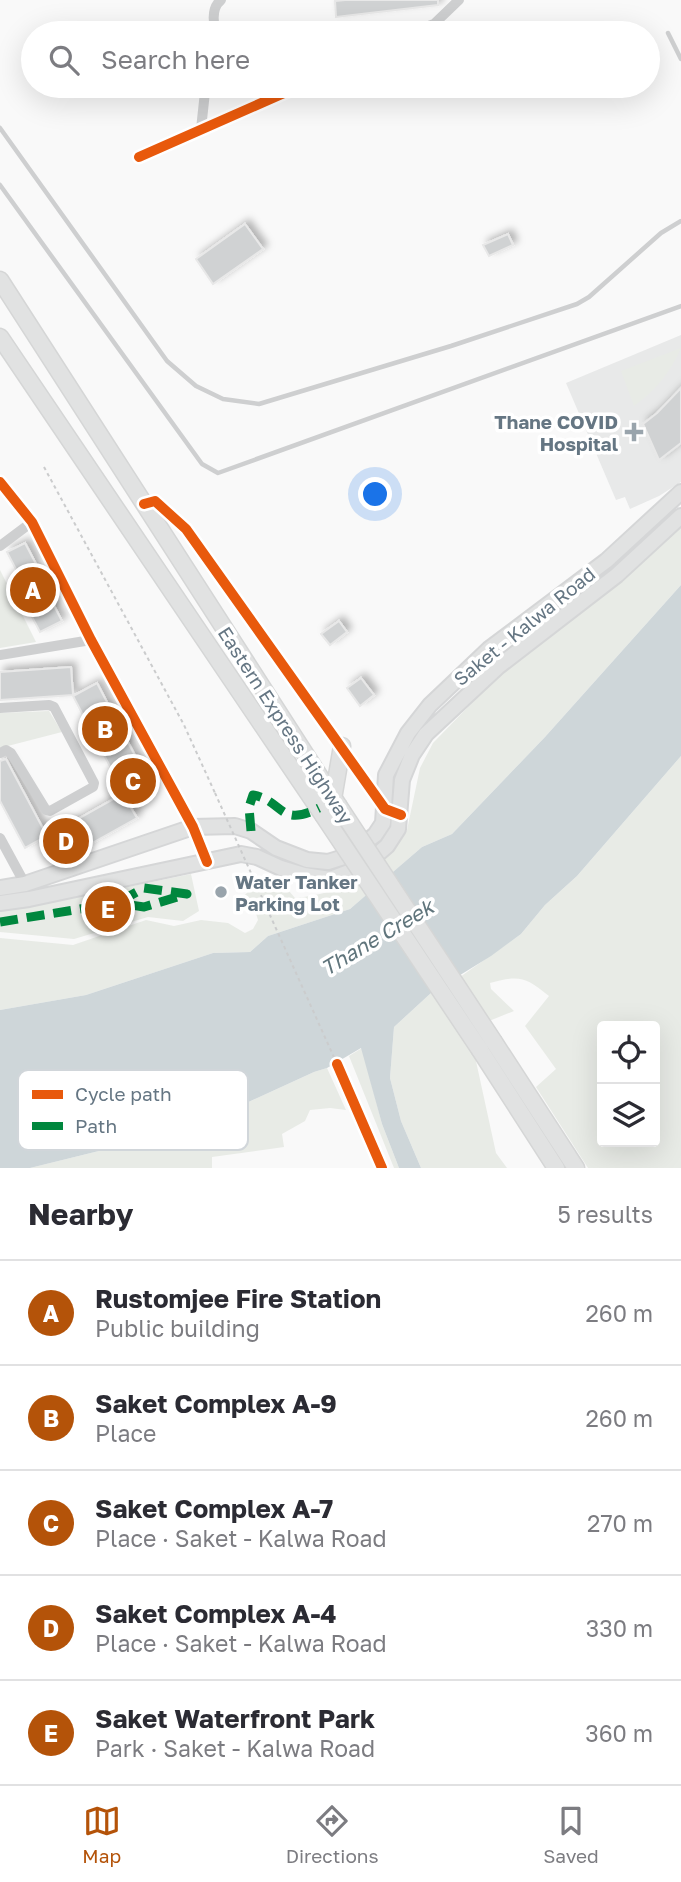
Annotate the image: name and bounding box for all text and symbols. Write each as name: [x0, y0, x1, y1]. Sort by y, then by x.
search box: [21, 21, 660, 98]
icon: search: [45, 41, 83, 79]
text: Search here: [101, 44, 250, 75]
place label: Thane COVID Hospital: [494, 410, 618, 455]
marker: Thane COVID Hospital: [624, 422, 644, 442]
your location: [358, 477, 392, 511]
street label: Saket - Kalwa Road: [449, 562, 599, 690]
pin: A: [10, 564, 56, 616]
street label: Eastern Express Highway: [214, 622, 359, 828]
pin: B: [82, 703, 128, 755]
pin: C: [110, 755, 156, 807]
pin: D: [43, 815, 89, 867]
place label: Water Tanker Parking Lot: [235, 870, 358, 915]
pin: E: [85, 883, 131, 935]
marker: Water Tanker Parking Lot: [213, 884, 229, 900]
water label: Thane Creek: [316, 892, 440, 981]
map controls: [597, 1021, 660, 1147]
button: locate: [597, 1021, 660, 1084]
legend: [18, 1070, 248, 1150]
text: Cycle path: [75, 1082, 172, 1105]
button: layers: [597, 1084, 660, 1147]
text: Path: [75, 1114, 117, 1137]
text: Nearby: [28, 1196, 133, 1232]
text: 5 results: [557, 1200, 653, 1228]
text: Rustomjee Fire Station: [95, 1283, 381, 1314]
text: A: [43, 1299, 59, 1327]
text: 260 m: [585, 1299, 653, 1327]
text: Public building: [95, 1314, 260, 1342]
text: Saket Complex A-9: [95, 1388, 337, 1419]
text: B: [43, 1404, 59, 1432]
text: 260 m: [585, 1404, 653, 1432]
text: Place: [95, 1419, 156, 1447]
text: Saket Complex A-7: [95, 1493, 333, 1524]
text: C: [43, 1509, 59, 1537]
text: 270 m: [587, 1509, 653, 1537]
text: Place · Saket - Kalwa Road: [95, 1524, 387, 1552]
text: Saket Complex A-4: [95, 1598, 337, 1629]
text: D: [43, 1614, 59, 1642]
text: 330 m: [586, 1614, 653, 1642]
text: Place · Saket - Kalwa Road: [95, 1629, 387, 1657]
text: Saket Waterfront Park: [95, 1703, 375, 1734]
text: E: [44, 1719, 58, 1747]
text: 360 m: [585, 1719, 653, 1747]
text: Park · Saket - Kalwa Road: [95, 1734, 375, 1762]
tab: Map: [82, 1802, 121, 1867]
tab: Directions: [286, 1802, 379, 1867]
tab: Saved: [543, 1802, 599, 1867]

